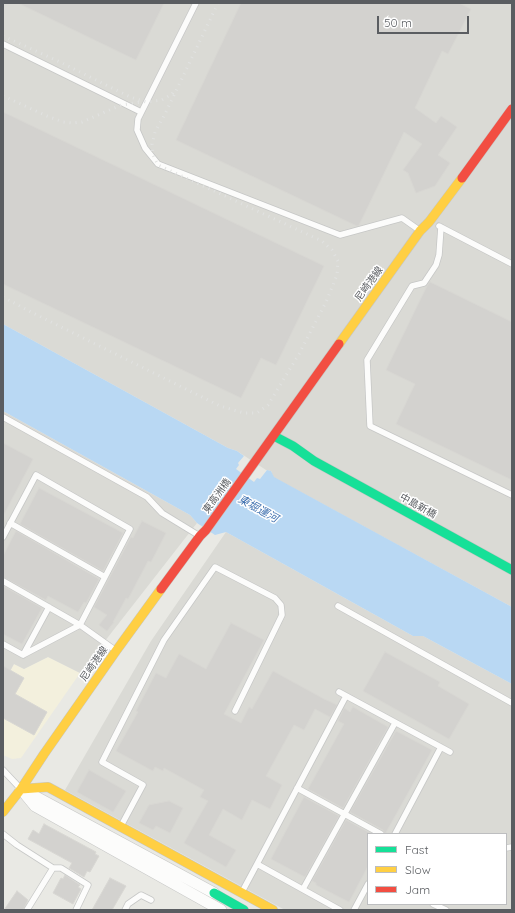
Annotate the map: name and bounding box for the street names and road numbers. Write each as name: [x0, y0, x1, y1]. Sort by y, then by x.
street label: 尼崎港線: [352, 264, 386, 304]
street label: 東高洲橋: [200, 476, 234, 516]
street label: 中島新橋: [398, 491, 438, 521]
street label: 尼崎港線: [78, 644, 110, 684]

